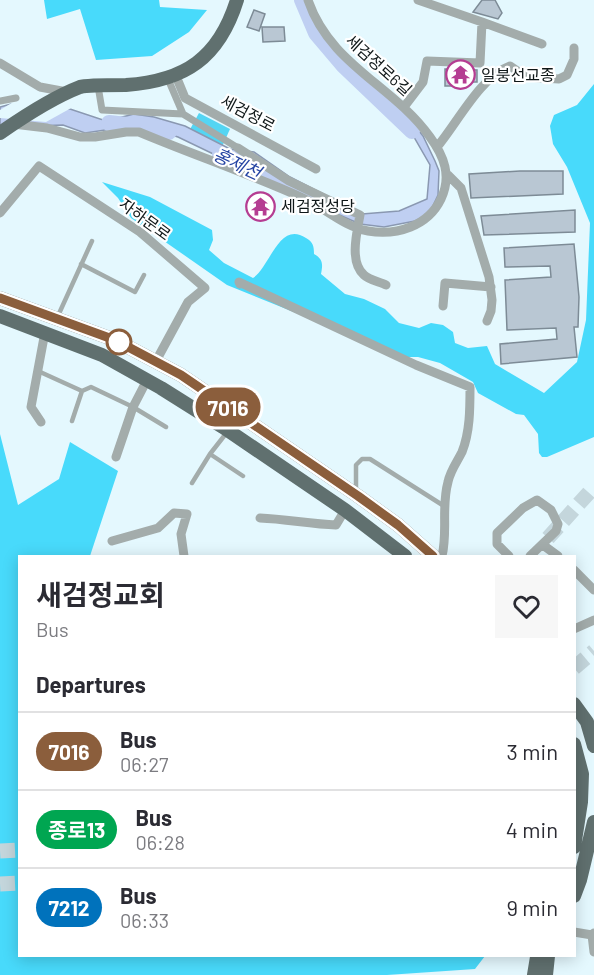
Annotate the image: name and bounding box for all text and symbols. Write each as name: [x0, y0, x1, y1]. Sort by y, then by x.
street label: 세검정로6길: [343, 30, 416, 99]
temple icon: 일붕선교종: [444, 59, 476, 91]
place label: 일붕선교종: [481, 65, 555, 84]
street label: 세검정로: [218, 90, 279, 135]
water label: 홍제천: [210, 143, 267, 185]
temple icon: 세검정성당: [244, 190, 276, 222]
street label: 자하문로: [116, 194, 175, 244]
place label: 세검정성당: [281, 196, 355, 215]
unlabelled marker: [106, 329, 132, 355]
line badge: 7016: [186, 388, 270, 426]
text: 7016: [208, 395, 248, 420]
button: heart: [495, 575, 558, 638]
text: 새검정교회: [36, 577, 165, 611]
text: Bus: [36, 617, 69, 641]
text: Departures: [36, 671, 146, 697]
text: Bus: [120, 726, 157, 752]
text: 3 min: [507, 738, 558, 764]
text: 7016: [49, 739, 89, 764]
text: 06:27: [120, 752, 169, 776]
text: Bus: [135, 804, 172, 830]
text: 4 min: [506, 816, 558, 842]
text: 종로13: [48, 817, 105, 842]
text: 06:28: [135, 830, 185, 854]
text: Bus: [120, 882, 157, 908]
text: 9 min: [506, 894, 558, 920]
text: 7212: [48, 895, 90, 920]
text: 06:33: [120, 908, 169, 932]

